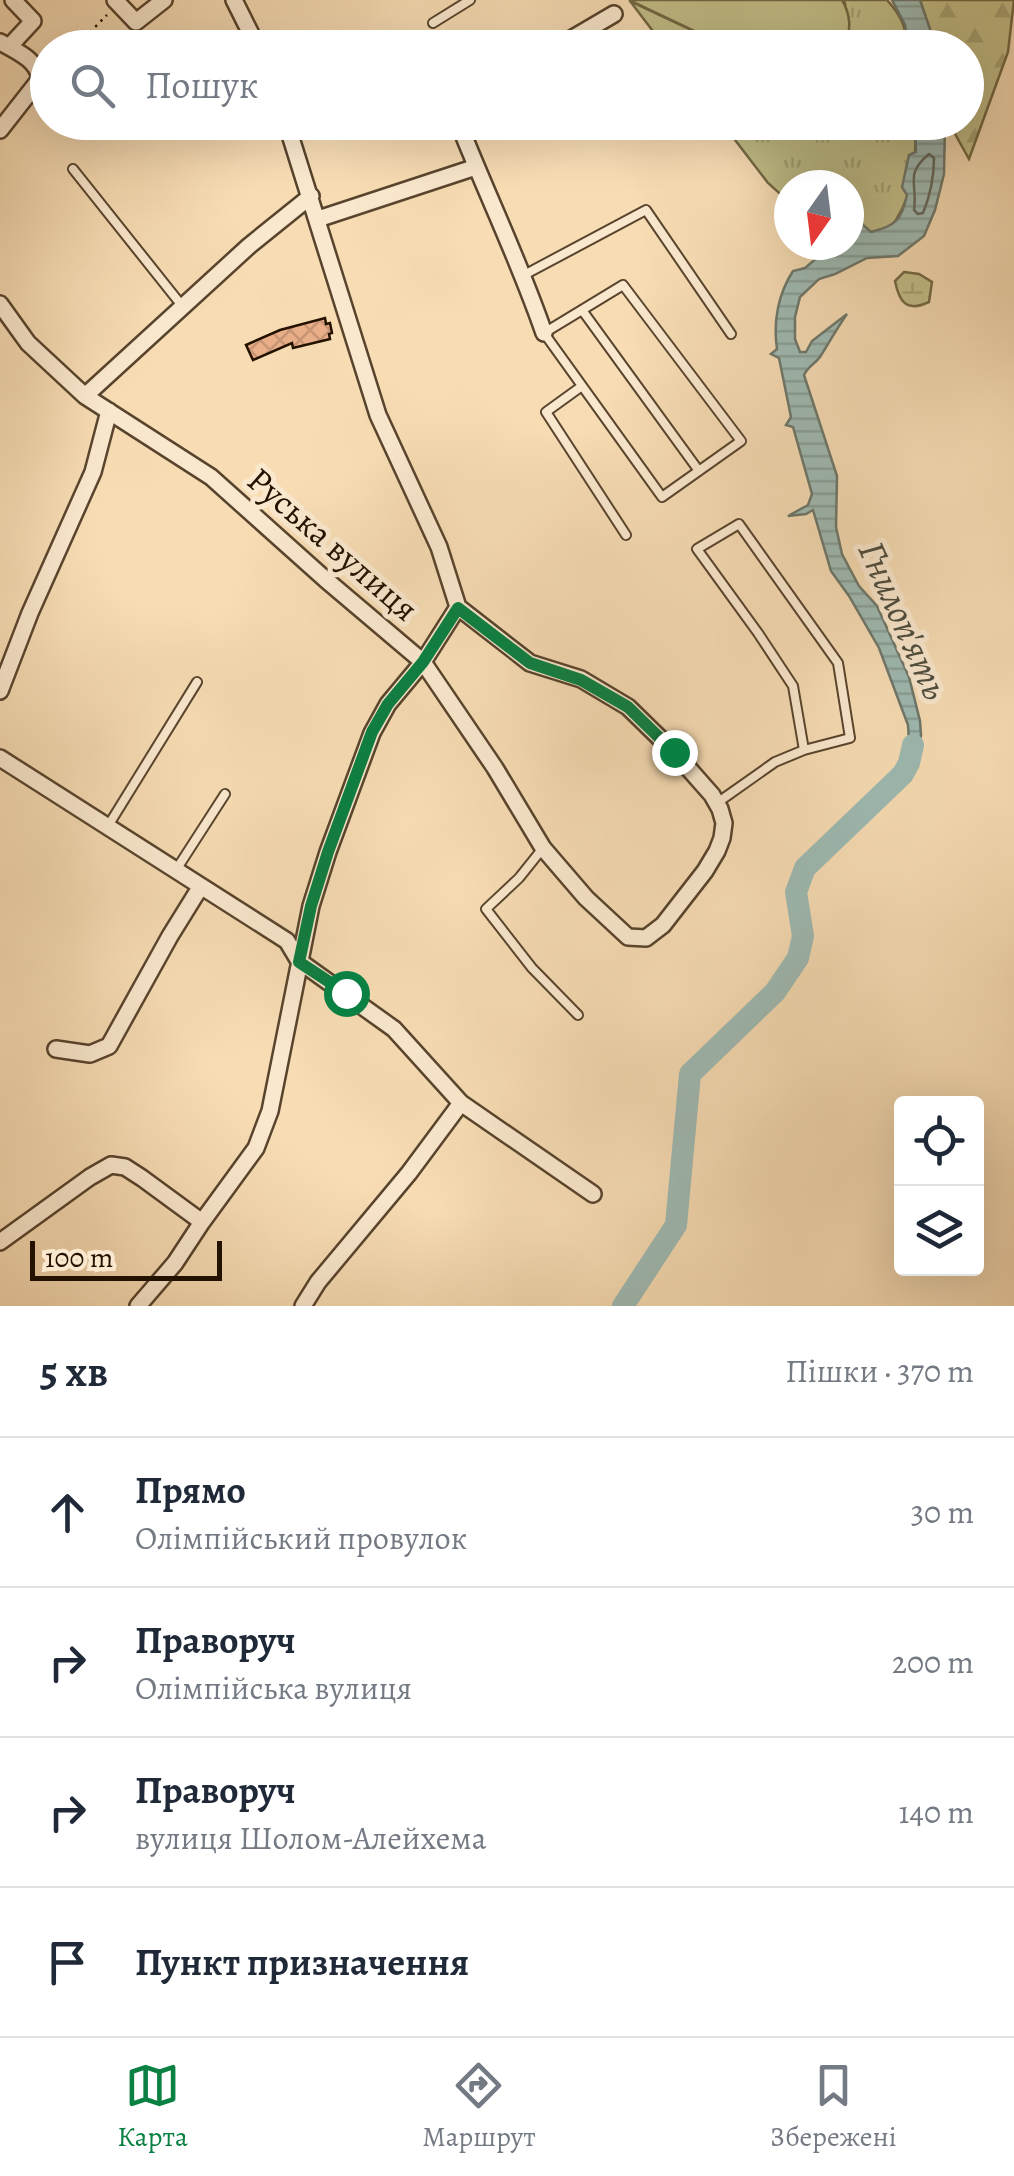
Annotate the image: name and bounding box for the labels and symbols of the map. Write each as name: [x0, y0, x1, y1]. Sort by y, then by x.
north arrow: [774, 170, 864, 260]
street label: Руська вулиця: [237, 456, 429, 632]
water label: Гнилоп'ять: [846, 532, 962, 708]
route end: [652, 730, 698, 776]
route start: [324, 971, 370, 1017]
scale bar: [30, 1236, 222, 1280]

